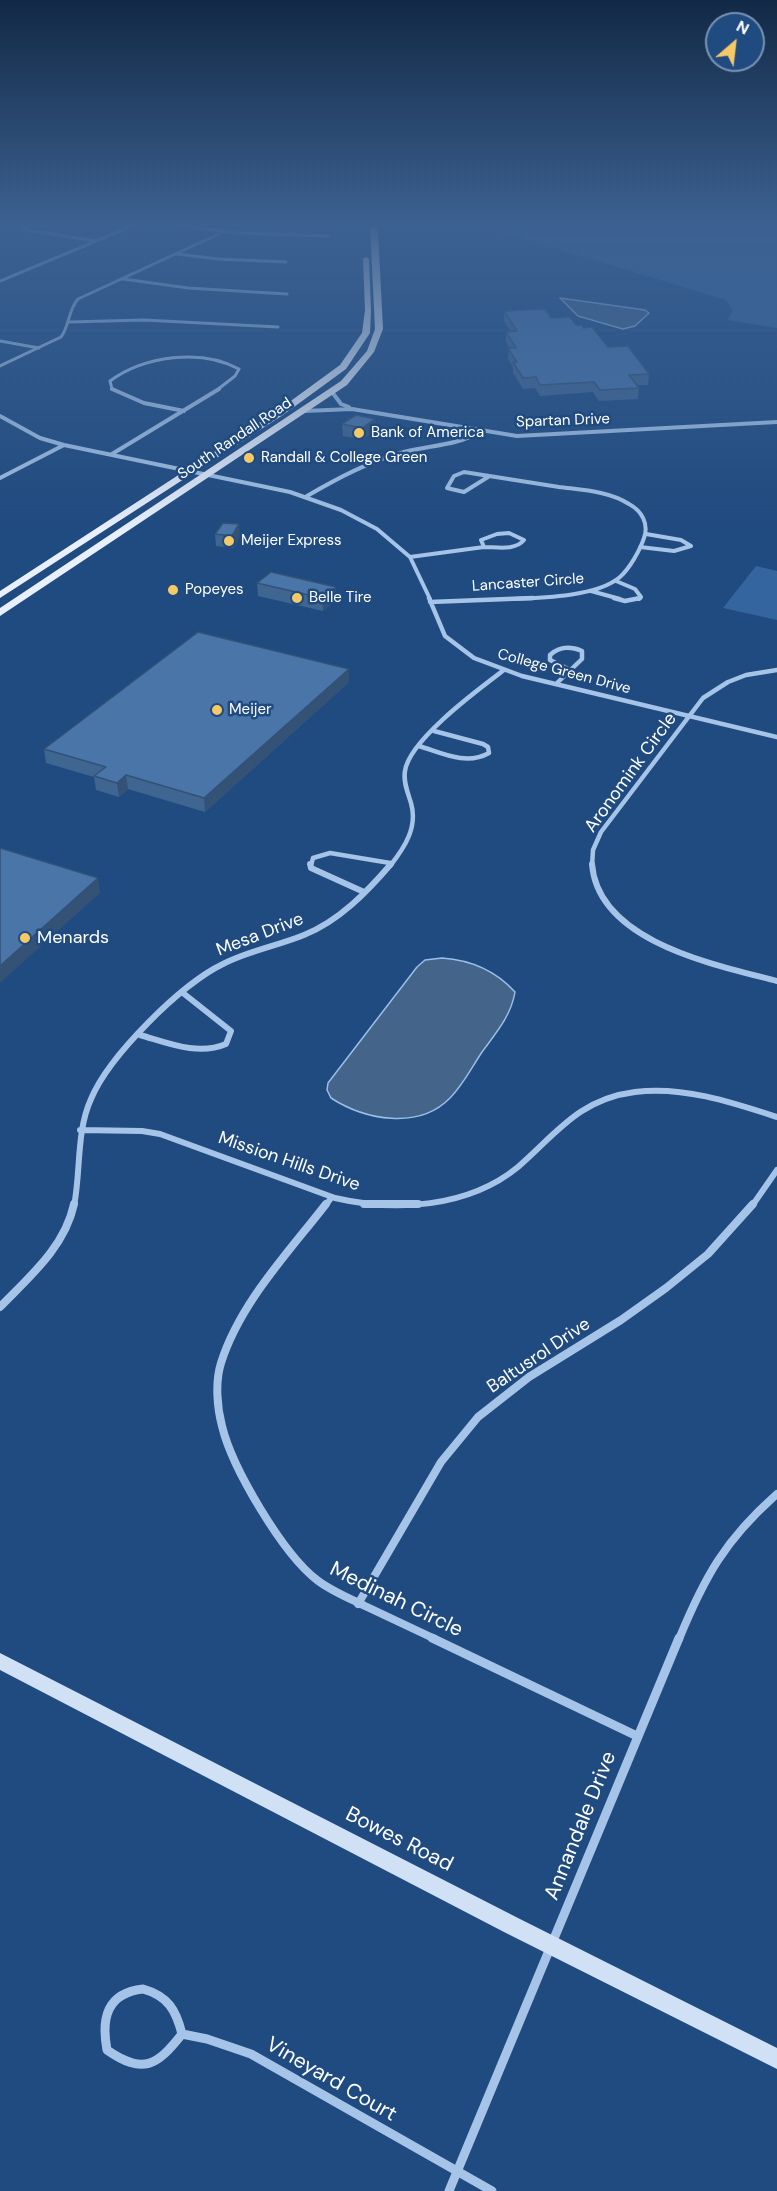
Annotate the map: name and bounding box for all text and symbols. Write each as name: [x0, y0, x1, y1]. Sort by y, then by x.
north arrow: [705, 12, 765, 72]
text: N: [733, 15, 753, 39]
street label: South Randall Road: [175, 394, 295, 484]
street label: Spartan Drive: [516, 410, 610, 432]
place label: Bank of America: [371, 424, 484, 442]
marker: Bank of America: [352, 426, 366, 440]
place label: Randall & College Green: [261, 449, 427, 467]
marker: Randall & College Green: [242, 451, 256, 465]
place label: Meijer Express: [241, 532, 342, 550]
marker: Meijer Express: [222, 534, 236, 548]
street label: Lancaster Circle: [471, 570, 585, 596]
place label: Popeyes: [185, 581, 243, 599]
marker: Popeyes: [166, 583, 180, 597]
place label: Belle Tire: [309, 589, 372, 607]
marker: Belle Tire: [290, 591, 304, 605]
street label: College Green Drive: [495, 646, 633, 698]
place label: Meijer: [229, 701, 271, 719]
marker: Meijer: [210, 703, 224, 717]
street label: Aronomink Circle: [580, 709, 682, 837]
street label: Mesa Drive: [213, 909, 307, 961]
place label: Menards: [37, 927, 109, 949]
marker: Menards: [18, 931, 32, 945]
street label: Mission Hills Drive: [215, 1128, 363, 1196]
street label: Baltusrol Drive: [483, 1314, 595, 1398]
street label: Medinah Circle: [325, 1557, 467, 1643]
street label: Annandale Drive: [540, 1748, 622, 1904]
street label: Bowes Road: [341, 1802, 457, 1878]
street label: Vineyard Court: [261, 2032, 401, 2128]

